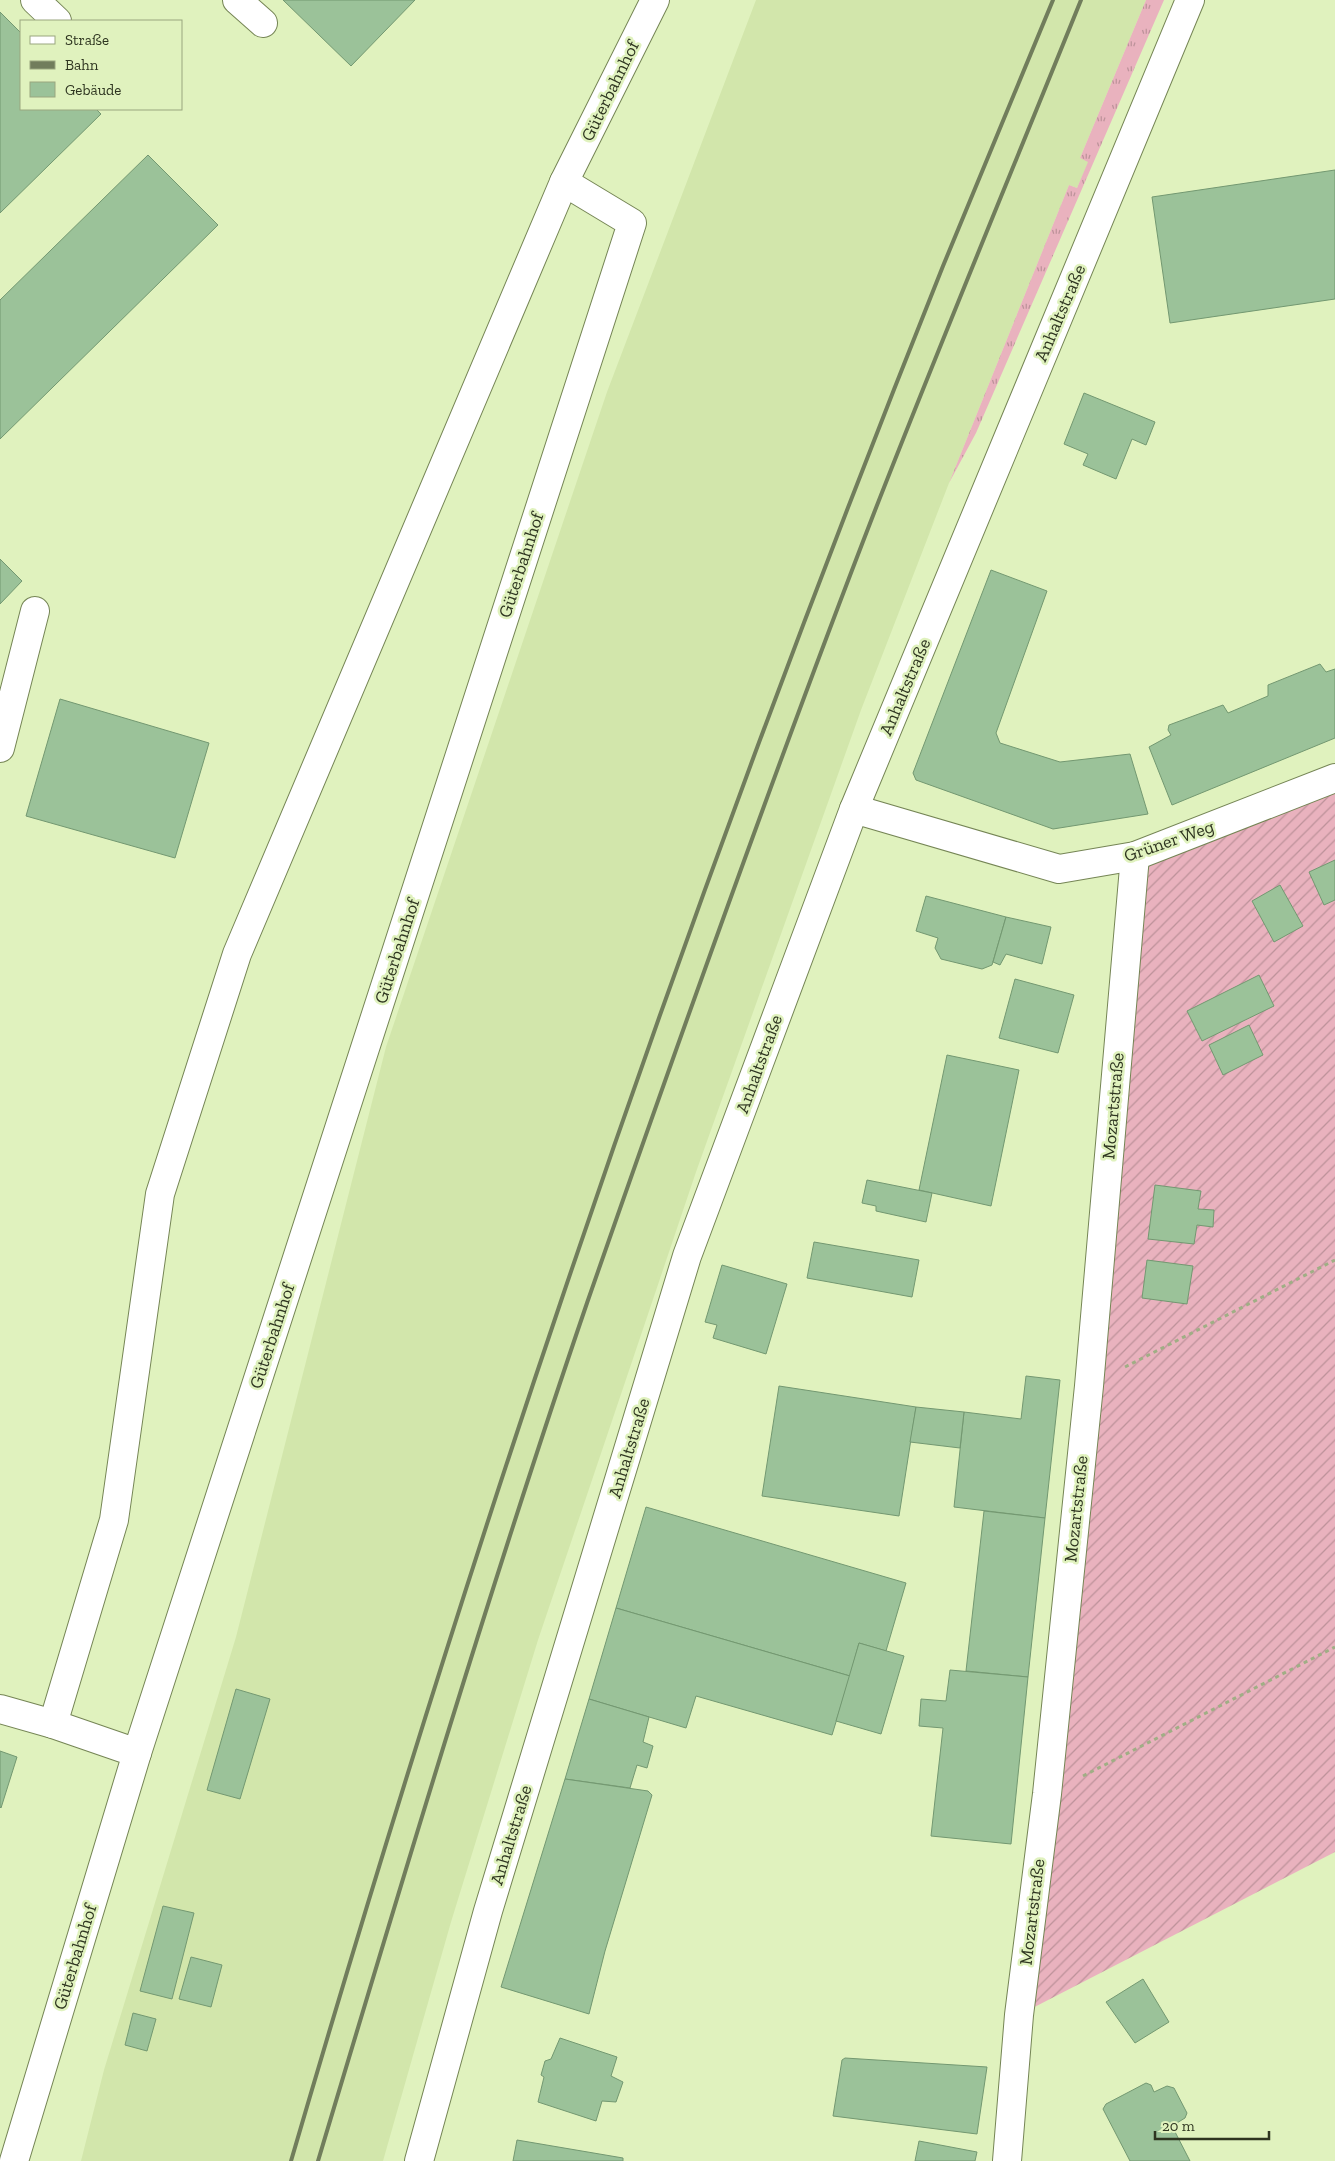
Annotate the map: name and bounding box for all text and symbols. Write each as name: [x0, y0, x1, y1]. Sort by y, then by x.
legend: [20, 20, 182, 110]
text: Straße: [65, 31, 109, 49]
street label: Güterbahnhof: [576, 36, 644, 145]
text: Bahn: [65, 56, 99, 74]
text: Gebäude: [65, 81, 121, 99]
street label: Anhaltstraße: [1030, 261, 1090, 365]
street label: Güterbahnhof: [494, 509, 549, 620]
street label: Anhaltstraße: [875, 635, 935, 739]
street label: Grüner Weg: [1121, 815, 1217, 867]
street label: Güterbahnhof: [370, 895, 425, 1006]
street label: Anhaltstraße: [731, 1012, 787, 1116]
street label: Mozartstraße: [1097, 1052, 1129, 1160]
street label: Güterbahnhof: [245, 1280, 300, 1391]
street label: Anhaltstraße: [603, 1395, 655, 1501]
street label: Mozartstraße: [1059, 1455, 1093, 1563]
street label: Anhaltstraße: [485, 1782, 537, 1888]
street label: Mozartstraße: [1015, 1858, 1049, 1966]
street label: Güterbahnhof: [49, 1900, 102, 2012]
scale bar: [1155, 2108, 1269, 2140]
text: 20 m: [1162, 2117, 1195, 2135]

